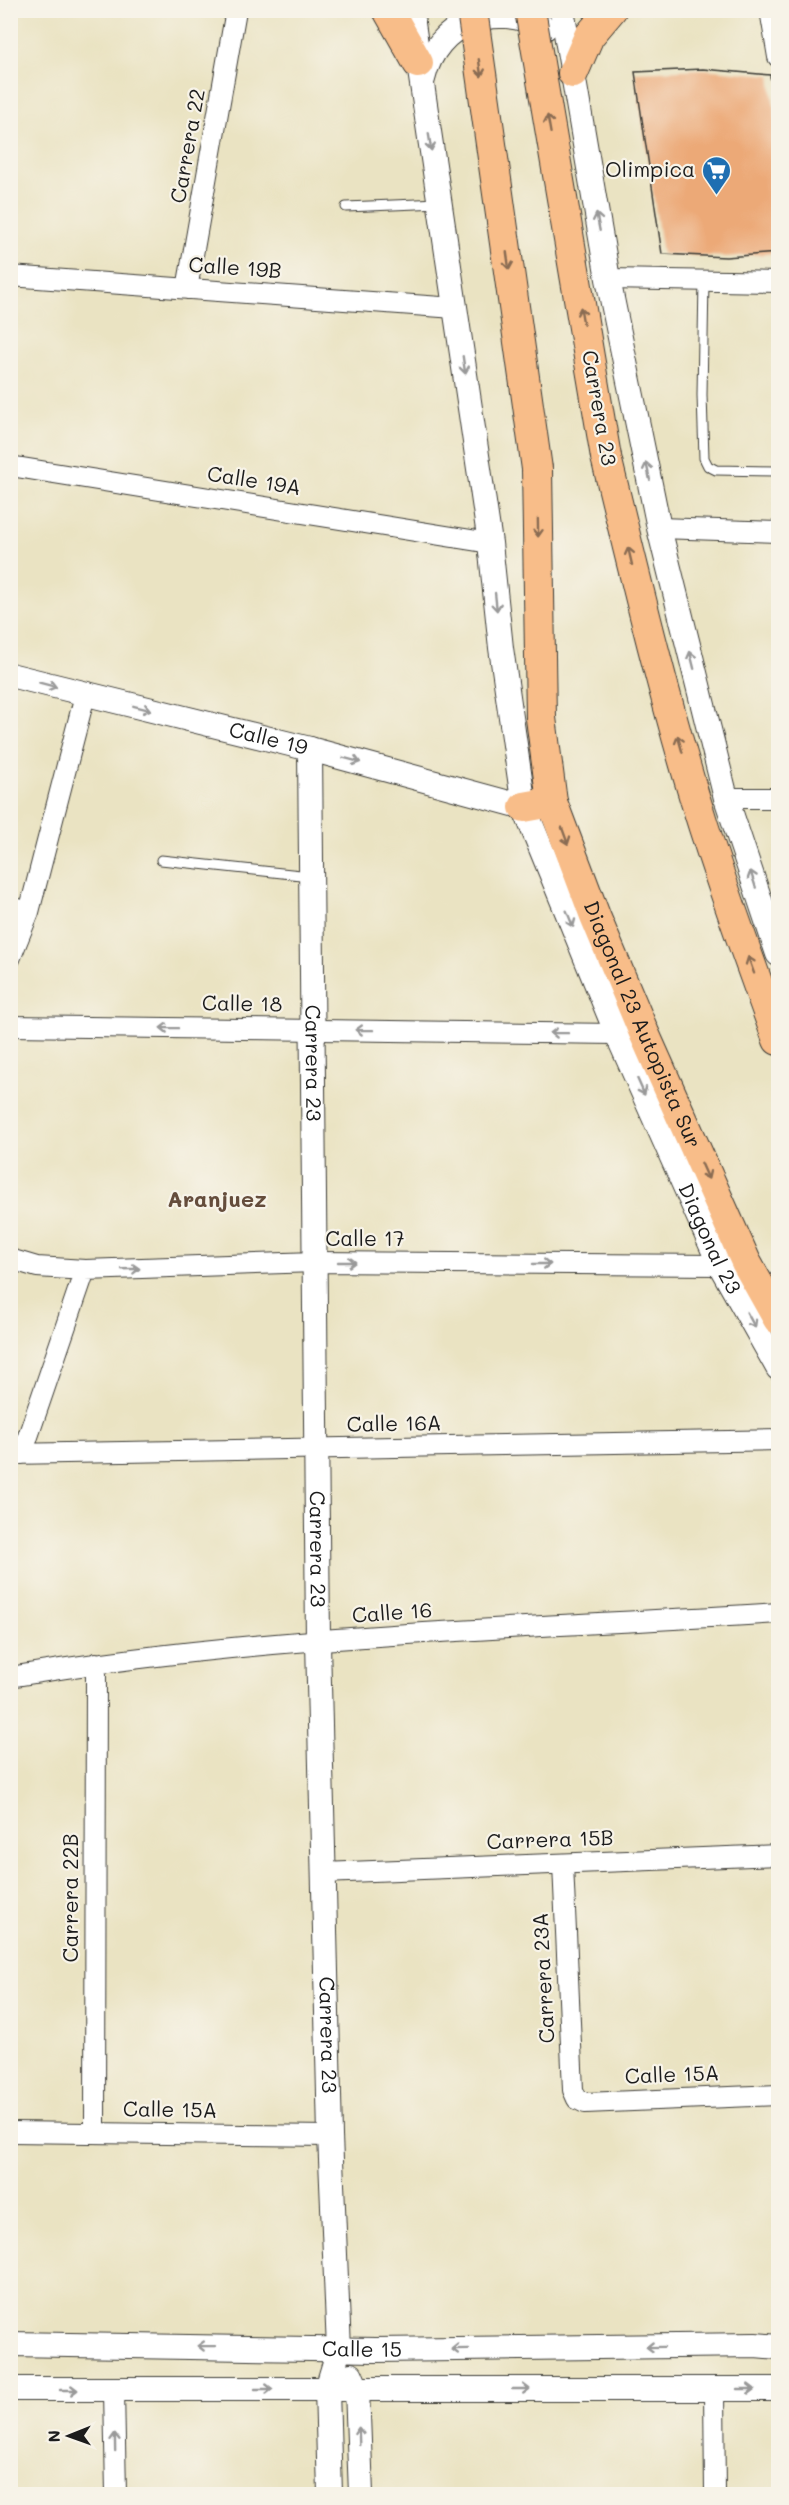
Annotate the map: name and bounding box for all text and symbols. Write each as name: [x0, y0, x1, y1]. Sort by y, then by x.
one-way arrow: [474, 58, 485, 78]
street label: Carrera 22: [163, 86, 210, 205]
one-way arrow: [543, 115, 554, 135]
one-way arrow: [425, 131, 436, 151]
supermarket icon: Olimpica: [700, 154, 732, 196]
place label: Olimpica: [605, 155, 695, 182]
one-way arrow: [592, 212, 603, 232]
street label: Calle 19B: [188, 250, 283, 283]
one-way arrow: [502, 251, 513, 271]
one-way arrow: [576, 307, 587, 327]
street label: Carrera 23: [577, 348, 624, 467]
one-way arrow: [458, 355, 469, 375]
street label: Calle 19A: [205, 459, 303, 500]
one-way arrow: [642, 462, 653, 481]
one-way arrow: [532, 517, 544, 537]
one-way arrow: [623, 546, 635, 565]
one-way arrow: [491, 591, 502, 611]
one-way arrow: [686, 651, 698, 670]
one-way arrow: [38, 679, 57, 691]
one-way arrow: [132, 703, 151, 715]
street label: Calle 19: [226, 715, 311, 760]
one-way arrow: [673, 735, 685, 754]
one-way arrow: [342, 755, 361, 766]
one-way arrow: [561, 826, 572, 845]
one-way arrow: [747, 870, 758, 889]
street label: Diagonal 23 Autopista Sur: [579, 897, 708, 1152]
one-way arrow: [565, 909, 576, 928]
one-way arrow: [745, 956, 756, 975]
street label: Calle 18: [202, 988, 282, 1017]
street label: Carrera 23: [300, 1005, 328, 1121]
one-way arrow: [160, 1022, 180, 1033]
one-way arrow: [355, 1024, 374, 1036]
one-way arrow: [549, 1027, 569, 1038]
one-way arrow: [637, 1078, 648, 1096]
one-way arrow: [700, 1161, 712, 1179]
street label: Diagonal 23: [673, 1179, 748, 1298]
district label: Aranjuez: [167, 1184, 267, 1213]
street label: Calle 17: [325, 1224, 405, 1251]
one-way arrow: [336, 1257, 356, 1268]
one-way arrow: [531, 1258, 551, 1270]
one-way arrow: [120, 1263, 140, 1274]
one-way arrow: [746, 1311, 758, 1328]
street label: Calle 16A: [346, 1408, 442, 1437]
street label: Carrera 23: [305, 1491, 333, 1607]
street label: Calle 16: [351, 1595, 433, 1628]
street label: Carrera 15B: [486, 1823, 614, 1854]
street label: Carrera 22B: [56, 1834, 83, 1962]
street label: Carrera 23A: [526, 1912, 559, 2044]
street label: Carrera 23: [314, 1976, 344, 2093]
street label: Calle 15A: [624, 2058, 720, 2089]
street label: Calle 15A: [123, 2094, 218, 2123]
street label: Calle 15: [322, 2334, 402, 2362]
one-way arrow: [197, 2340, 217, 2352]
one-way arrow: [646, 2341, 666, 2353]
one-way arrow: [451, 2343, 471, 2355]
one-way arrow: [253, 2383, 273, 2395]
one-way arrow: [510, 2383, 530, 2395]
one-way arrow: [736, 2383, 756, 2395]
one-way arrow: [58, 2384, 78, 2395]
north arrow: [39, 2406, 99, 2466]
one-way arrow: [354, 2427, 365, 2447]
text: N: [43, 2430, 64, 2443]
one-way arrow: [110, 2433, 121, 2453]

